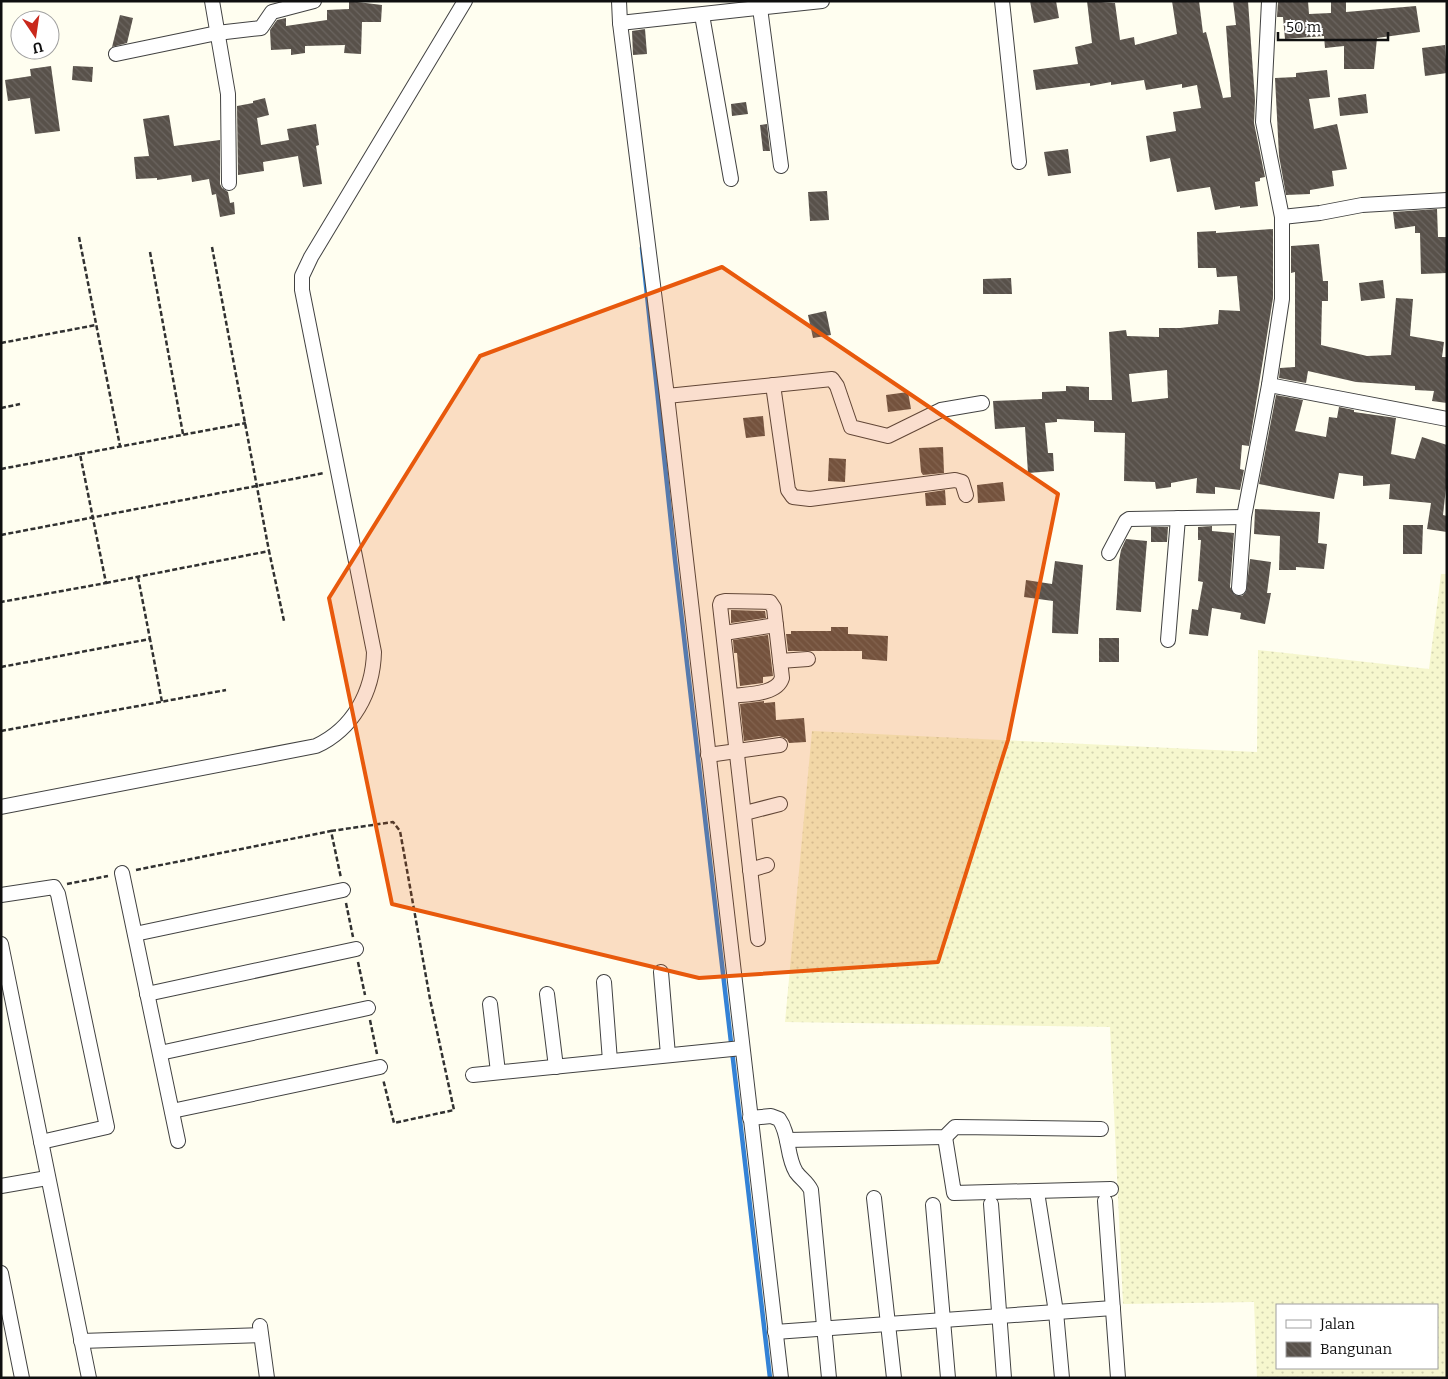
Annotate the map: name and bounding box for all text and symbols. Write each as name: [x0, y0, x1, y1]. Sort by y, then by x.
north arrow: [10, 10, 60, 60]
scale bar: [1278, 10, 1388, 42]
text: 50 m: [1286, 18, 1322, 36]
text: U: [30, 38, 45, 57]
legend: [1276, 1304, 1438, 1369]
text: Jalan: [1319, 1315, 1355, 1333]
text: Bangunan: [1320, 1340, 1392, 1358]

